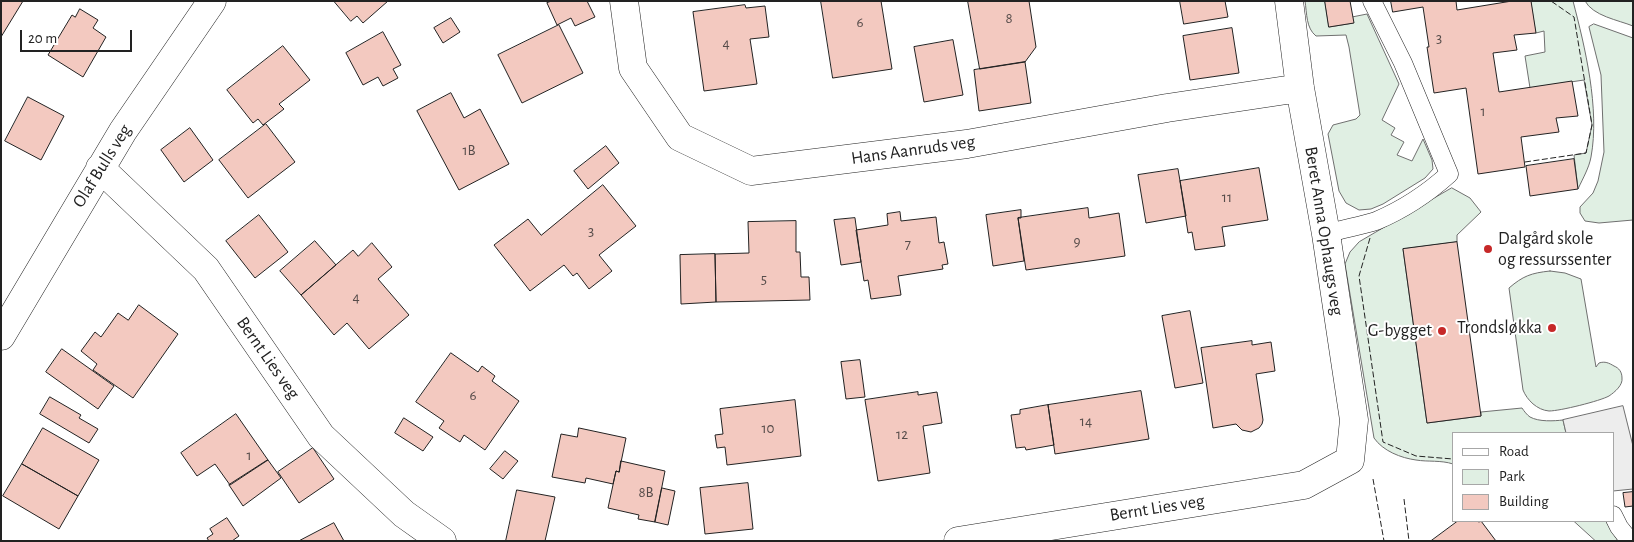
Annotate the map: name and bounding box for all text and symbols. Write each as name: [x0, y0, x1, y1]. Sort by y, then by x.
house number: 8: [1005, 9, 1013, 27]
house number: 6: [856, 13, 864, 31]
scale bar: [22, 20, 135, 52]
house number: 3: [1436, 29, 1442, 47]
text: 20 m: [28, 31, 57, 46]
house number: 4: [722, 34, 730, 52]
house number: 1: [1480, 102, 1486, 120]
street label: Olaf Bulls veg: [68, 120, 136, 212]
street label: Hans Aanruds veg: [850, 131, 976, 169]
house number: 1B: [462, 141, 476, 159]
street label: Beret Anna Ophaugs veg: [1300, 145, 1348, 317]
house number: 11: [1222, 188, 1232, 206]
house number: 3: [588, 222, 594, 240]
place label: Dalgård skole og ressurssenter: [1498, 228, 1611, 270]
house number: 9: [1073, 232, 1081, 250]
house number: 7: [905, 235, 911, 253]
marker: Dalgård skole og ressurssenter: [1482, 243, 1494, 255]
house number: 5: [761, 270, 767, 288]
house number: 4: [352, 288, 360, 306]
street label: Bernt Lies veg: [232, 313, 304, 403]
place label: Trondsløkka: [1457, 317, 1542, 339]
place label: G-bygget: [1368, 320, 1432, 342]
marker: Trondsløkka: [1546, 322, 1558, 334]
marker: G-bygget: [1436, 325, 1448, 337]
house number: 6: [469, 386, 477, 404]
house number: 14: [1080, 412, 1092, 430]
house number: 10: [761, 419, 775, 437]
house number: 12: [896, 425, 908, 443]
legend: [1452, 432, 1614, 522]
text: Road: [1499, 444, 1529, 459]
house number: 1: [246, 446, 252, 464]
text: Park: [1499, 469, 1525, 484]
house number: 8B: [638, 483, 654, 501]
street label: Bernt Lies veg: [1108, 490, 1206, 526]
text: Building: [1499, 494, 1549, 509]

